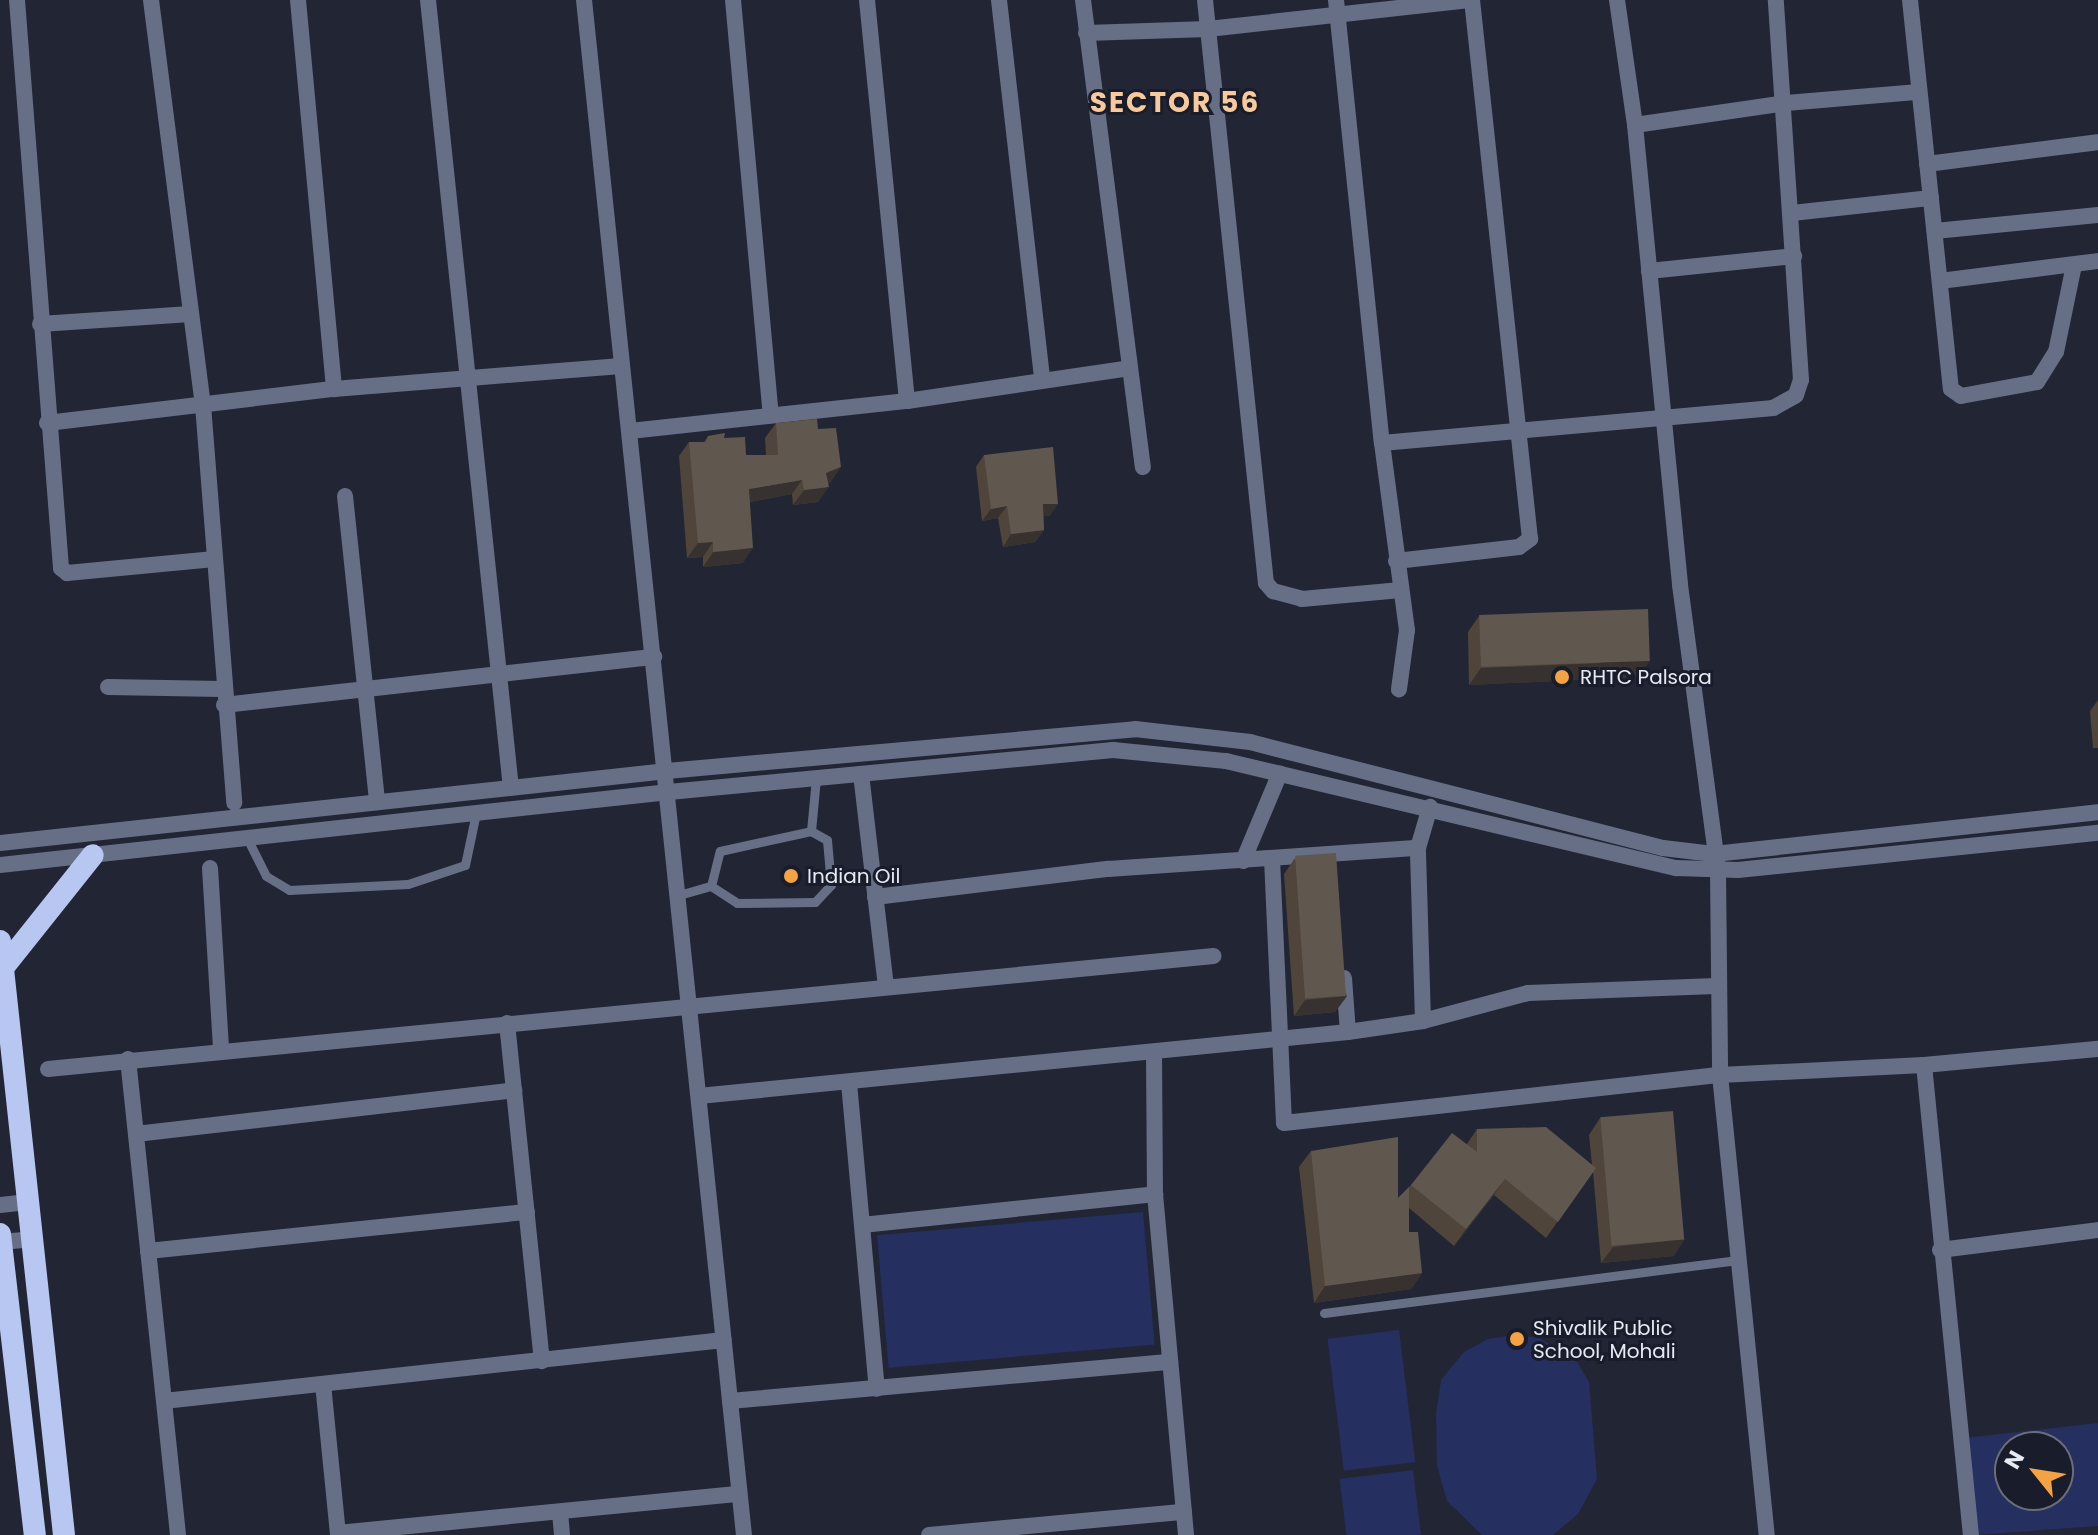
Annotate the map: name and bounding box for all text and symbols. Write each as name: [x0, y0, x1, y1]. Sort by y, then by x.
district label: SECTOR 56: [1090, 86, 1260, 120]
place label: RHTC Palsora: [1580, 665, 1712, 689]
marker: RHTC Palsora: [1551, 666, 1573, 688]
place label: Indian Oil: [807, 864, 900, 888]
marker: Indian Oil: [782, 867, 800, 885]
place label: Shivalik Public School, Mohali: [1533, 1316, 1676, 1363]
marker: Shivalik Public School, Mohali: [1508, 1330, 1526, 1348]
north arrow: [1994, 1431, 2074, 1511]
text: N: [1997, 1445, 2032, 1475]

